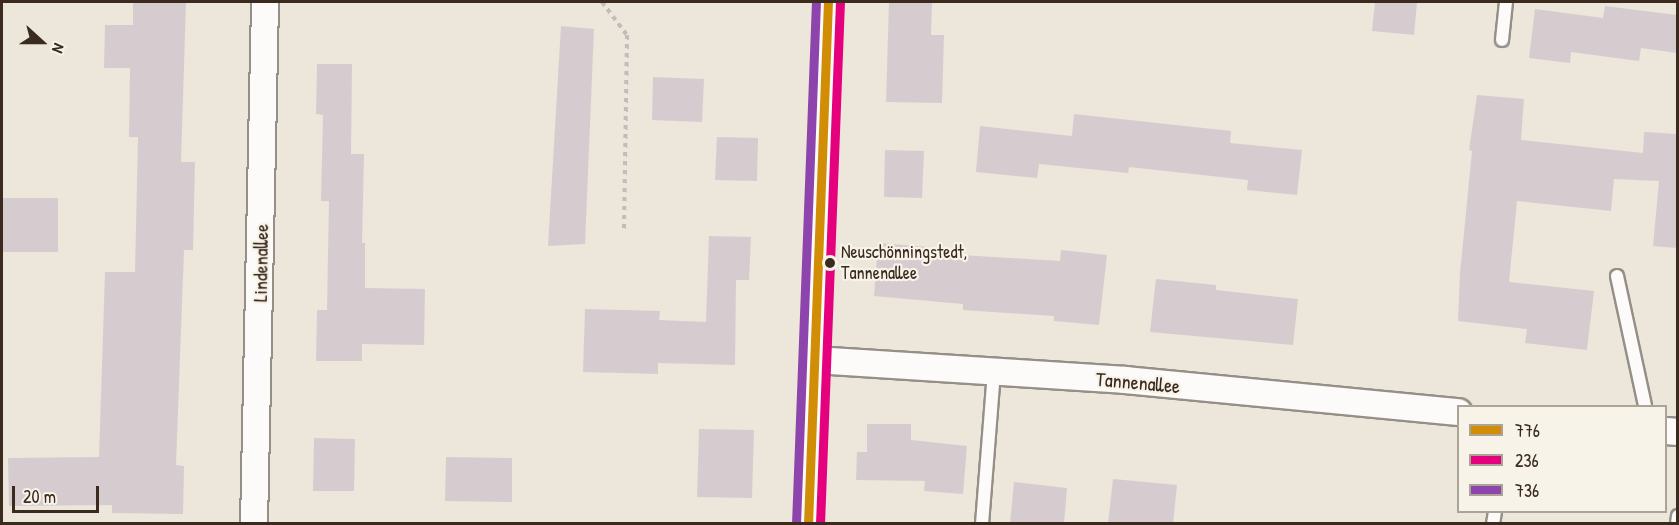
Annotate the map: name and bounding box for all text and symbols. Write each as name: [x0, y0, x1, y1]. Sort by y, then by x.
north arrow: [12, 12, 72, 72]
text: N: [47, 41, 71, 56]
street label: Lindenallee: [247, 224, 273, 302]
place label: Neuschönningstedt, Tannenallee: [841, 242, 967, 284]
marker: Neuschönningstedt, Tannenallee: [824, 257, 836, 269]
street label: Tannenallee: [1095, 366, 1181, 398]
legend: [1457, 405, 1667, 513]
text: 776: [1515, 418, 1540, 443]
text: 236: [1515, 448, 1539, 473]
scale bar: [15, 474, 102, 512]
text: 736: [1515, 478, 1539, 503]
text: 20 m: [23, 484, 56, 509]

